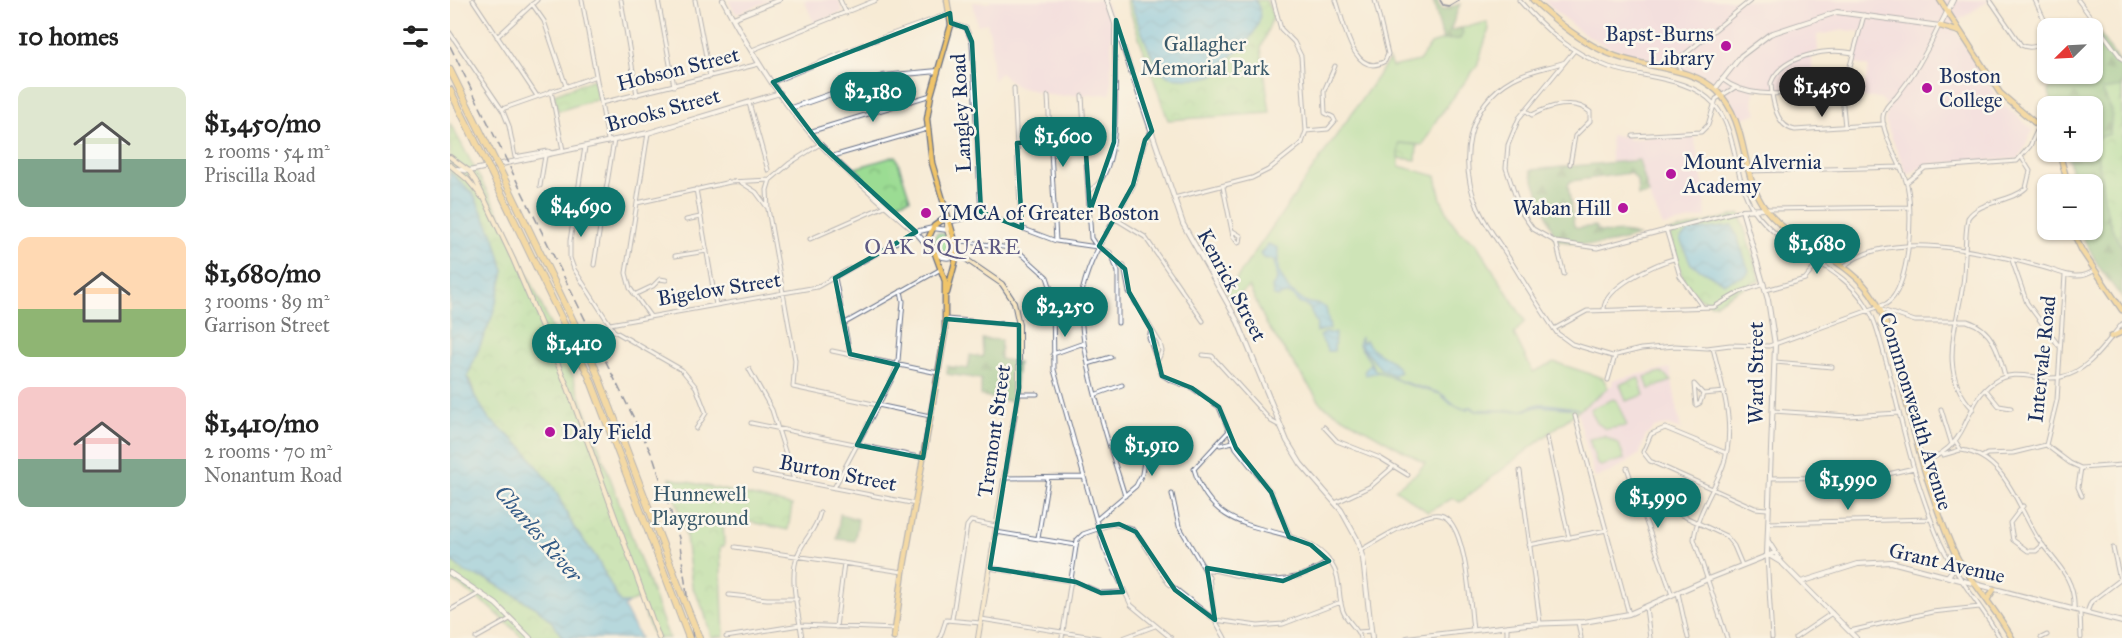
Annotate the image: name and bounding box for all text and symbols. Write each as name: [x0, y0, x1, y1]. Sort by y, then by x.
north arrow: [2037, 18, 2103, 84]
map controls: [2037, 18, 2103, 240]
text: 10 homes: [18, 20, 119, 52]
icon: filters: [399, 20, 432, 53]
place label: Bapst-Burns Library: [1605, 21, 1715, 71]
park label: Gallagher Memorial Park: [1140, 31, 1270, 81]
marker: Bapst-Burns Library: [1719, 39, 1733, 53]
street label: Hobson Street: [614, 41, 742, 97]
street label: Langley Road: [945, 53, 977, 173]
place label: Boston College: [1939, 63, 2003, 113]
pin: $1,450: [1773, 67, 1871, 118]
pin: $2,180: [824, 72, 922, 123]
text: $1,450: [1793, 74, 1851, 98]
text: $2,180: [844, 79, 902, 103]
marker: Boston College: [1920, 81, 1934, 95]
street label: Brooks Street: [603, 82, 723, 138]
button: +: [2037, 96, 2103, 162]
text: $1,450/mo: [204, 107, 321, 139]
icon: home: [66, 111, 138, 183]
pin: $1,600: [1014, 117, 1112, 168]
text: $1,600: [1034, 124, 1092, 148]
text: 2 rooms · 54 m²: [204, 139, 330, 163]
place label: Mount Alvernia Academy: [1682, 149, 1822, 199]
text: Priscilla Road: [204, 163, 316, 187]
marker: Mount Alvernia Academy: [1664, 167, 1678, 181]
button: −: [2037, 174, 2103, 240]
pin: $4,690: [532, 187, 630, 238]
text: $4,690: [550, 194, 612, 218]
place label: Waban Hill: [1513, 195, 1611, 221]
place label: YMCA of Greater Boston: [938, 200, 1159, 226]
marker: Waban Hill: [1616, 201, 1630, 215]
marker: YMCA of Greater Boston: [919, 206, 933, 220]
street label: Kenrick Street: [1191, 224, 1273, 346]
pin: $1,680: [1768, 224, 1866, 275]
text: $1,680: [1788, 231, 1846, 255]
district label: OAK SQUARE: [864, 233, 1022, 260]
text: $1,680/mo: [204, 257, 321, 289]
icon: home: [66, 261, 138, 333]
street label: Bigelow Street: [655, 266, 783, 312]
pin: $2,250: [1016, 287, 1114, 338]
text: 3 rooms · 89 m²: [204, 289, 329, 313]
text: $2,250: [1036, 294, 1094, 318]
street label: Intervale Road: [2022, 294, 2062, 424]
street label: Commonwealth Avenue: [1874, 309, 1959, 513]
text: Garrison Street: [204, 313, 330, 337]
street label: Ward Street: [1743, 321, 1769, 424]
pin: $1,410: [525, 324, 623, 375]
text: $1,410: [546, 331, 602, 355]
street label: Tremont Street: [972, 362, 1016, 499]
text: $1,410/mo: [204, 407, 319, 439]
icon: home: [66, 411, 138, 483]
place label: Daly Field: [562, 419, 652, 445]
marker: Daly Field: [543, 425, 557, 439]
pin: $1,910: [1103, 426, 1201, 477]
text: $1,910: [1125, 433, 1180, 457]
text: 2 rooms · 70 m²: [204, 439, 332, 463]
street label: Burton Street: [777, 449, 900, 497]
pin: $1,990: [1799, 460, 1897, 511]
text: Nonantum Road: [204, 463, 342, 487]
text: $1,990: [1819, 467, 1877, 491]
pin: $1,990: [1609, 478, 1707, 529]
water label: Charles River: [489, 479, 589, 589]
park label: Hunnewell Playground: [651, 481, 749, 531]
text: $1,990: [1629, 485, 1687, 509]
street label: Grant Avenue: [1886, 537, 2008, 589]

